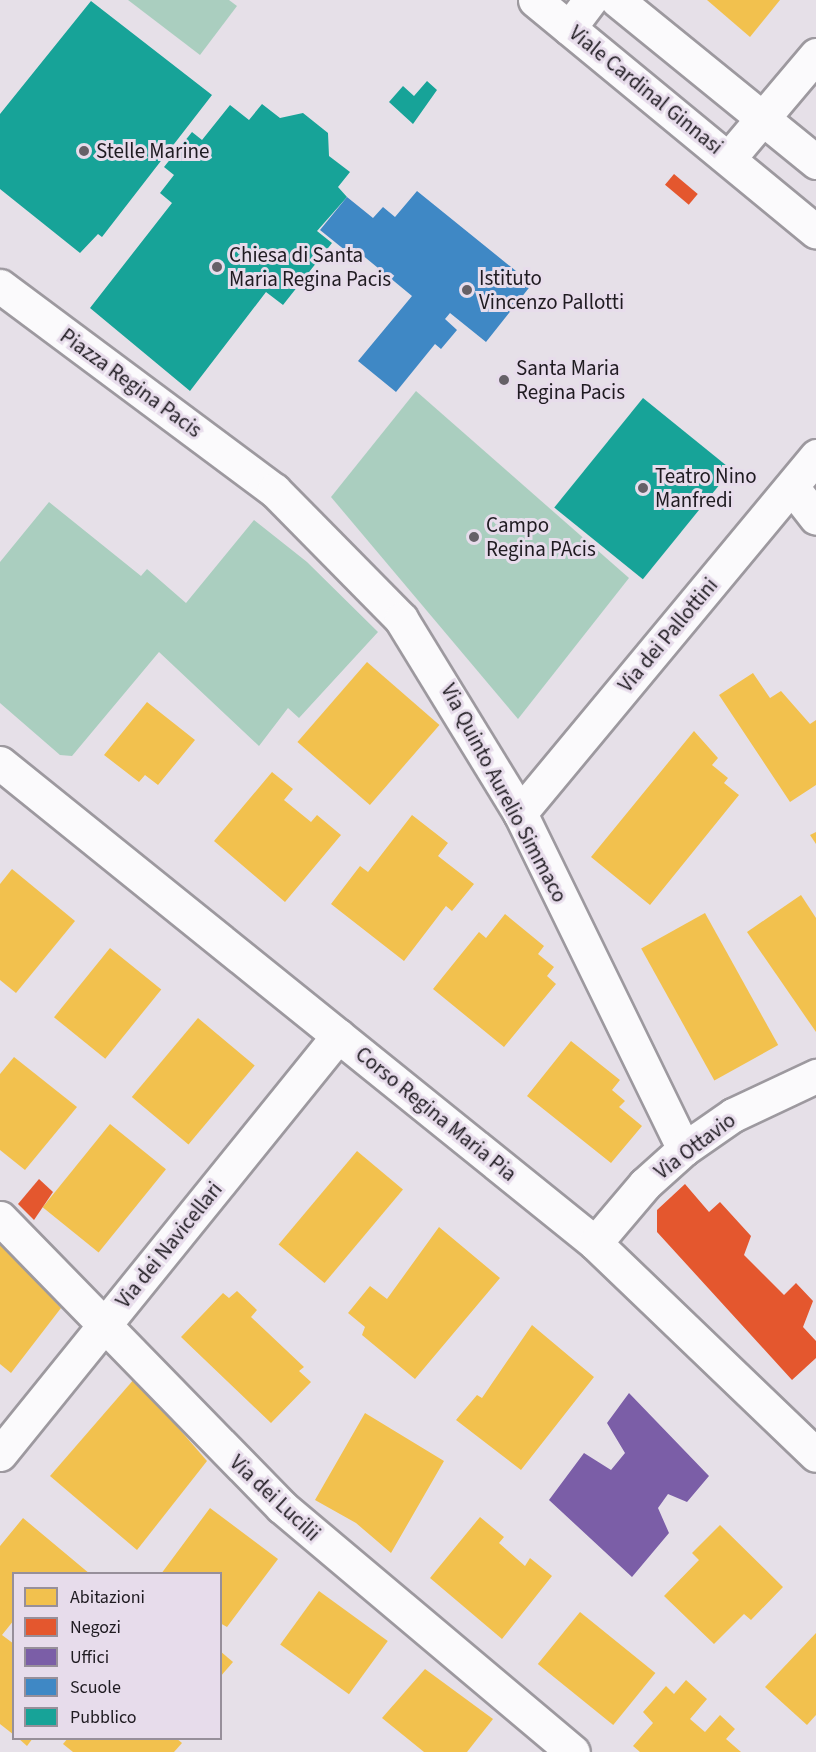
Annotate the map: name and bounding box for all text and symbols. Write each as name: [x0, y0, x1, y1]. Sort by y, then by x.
street label: Viale Cardinal Ginnasi: [564, 20, 728, 160]
place label: Stelle Marine: [96, 138, 209, 164]
marker: Stelle Marine: [77, 144, 91, 158]
place label: Chiesa di Santa Maria Regina Pacis: [229, 242, 391, 292]
marker: Chiesa di Santa Maria Regina Pacis: [210, 260, 224, 274]
place label: Istituto Vincenzo Pallotti: [479, 265, 624, 315]
marker: Istituto Vincenzo Pallotti: [460, 283, 474, 297]
street label: Piazza Regina Pacis: [55, 323, 207, 443]
place label: Santa Maria Regina Pacis: [516, 355, 625, 405]
marker: Santa Maria Regina Pacis: [497, 373, 511, 387]
place label: Teatro Nino Manfredi: [655, 463, 757, 513]
marker: Teatro Nino Manfredi: [636, 481, 650, 495]
place label: Campo Regina PAcis: [486, 512, 596, 562]
marker: Campo Regina PAcis: [467, 530, 481, 544]
street label: Via dei Pallottini: [613, 573, 723, 697]
street label: Via Quinto Aurelio Simmaco: [436, 679, 572, 907]
street label: Corso Regina Maria Pia: [350, 1041, 522, 1187]
street label: Via Ottavio: [649, 1107, 741, 1185]
street label: Via dei Navicellari: [111, 1177, 227, 1313]
street label: Via dei Lucilii: [225, 1450, 325, 1546]
legend: [12, 1572, 222, 1740]
text: Abitazioni: [70, 1585, 145, 1610]
text: Negozi: [70, 1615, 121, 1640]
text: Uffici: [70, 1645, 109, 1670]
text: Scuole: [70, 1675, 121, 1700]
text: Pubblico: [70, 1705, 137, 1730]

